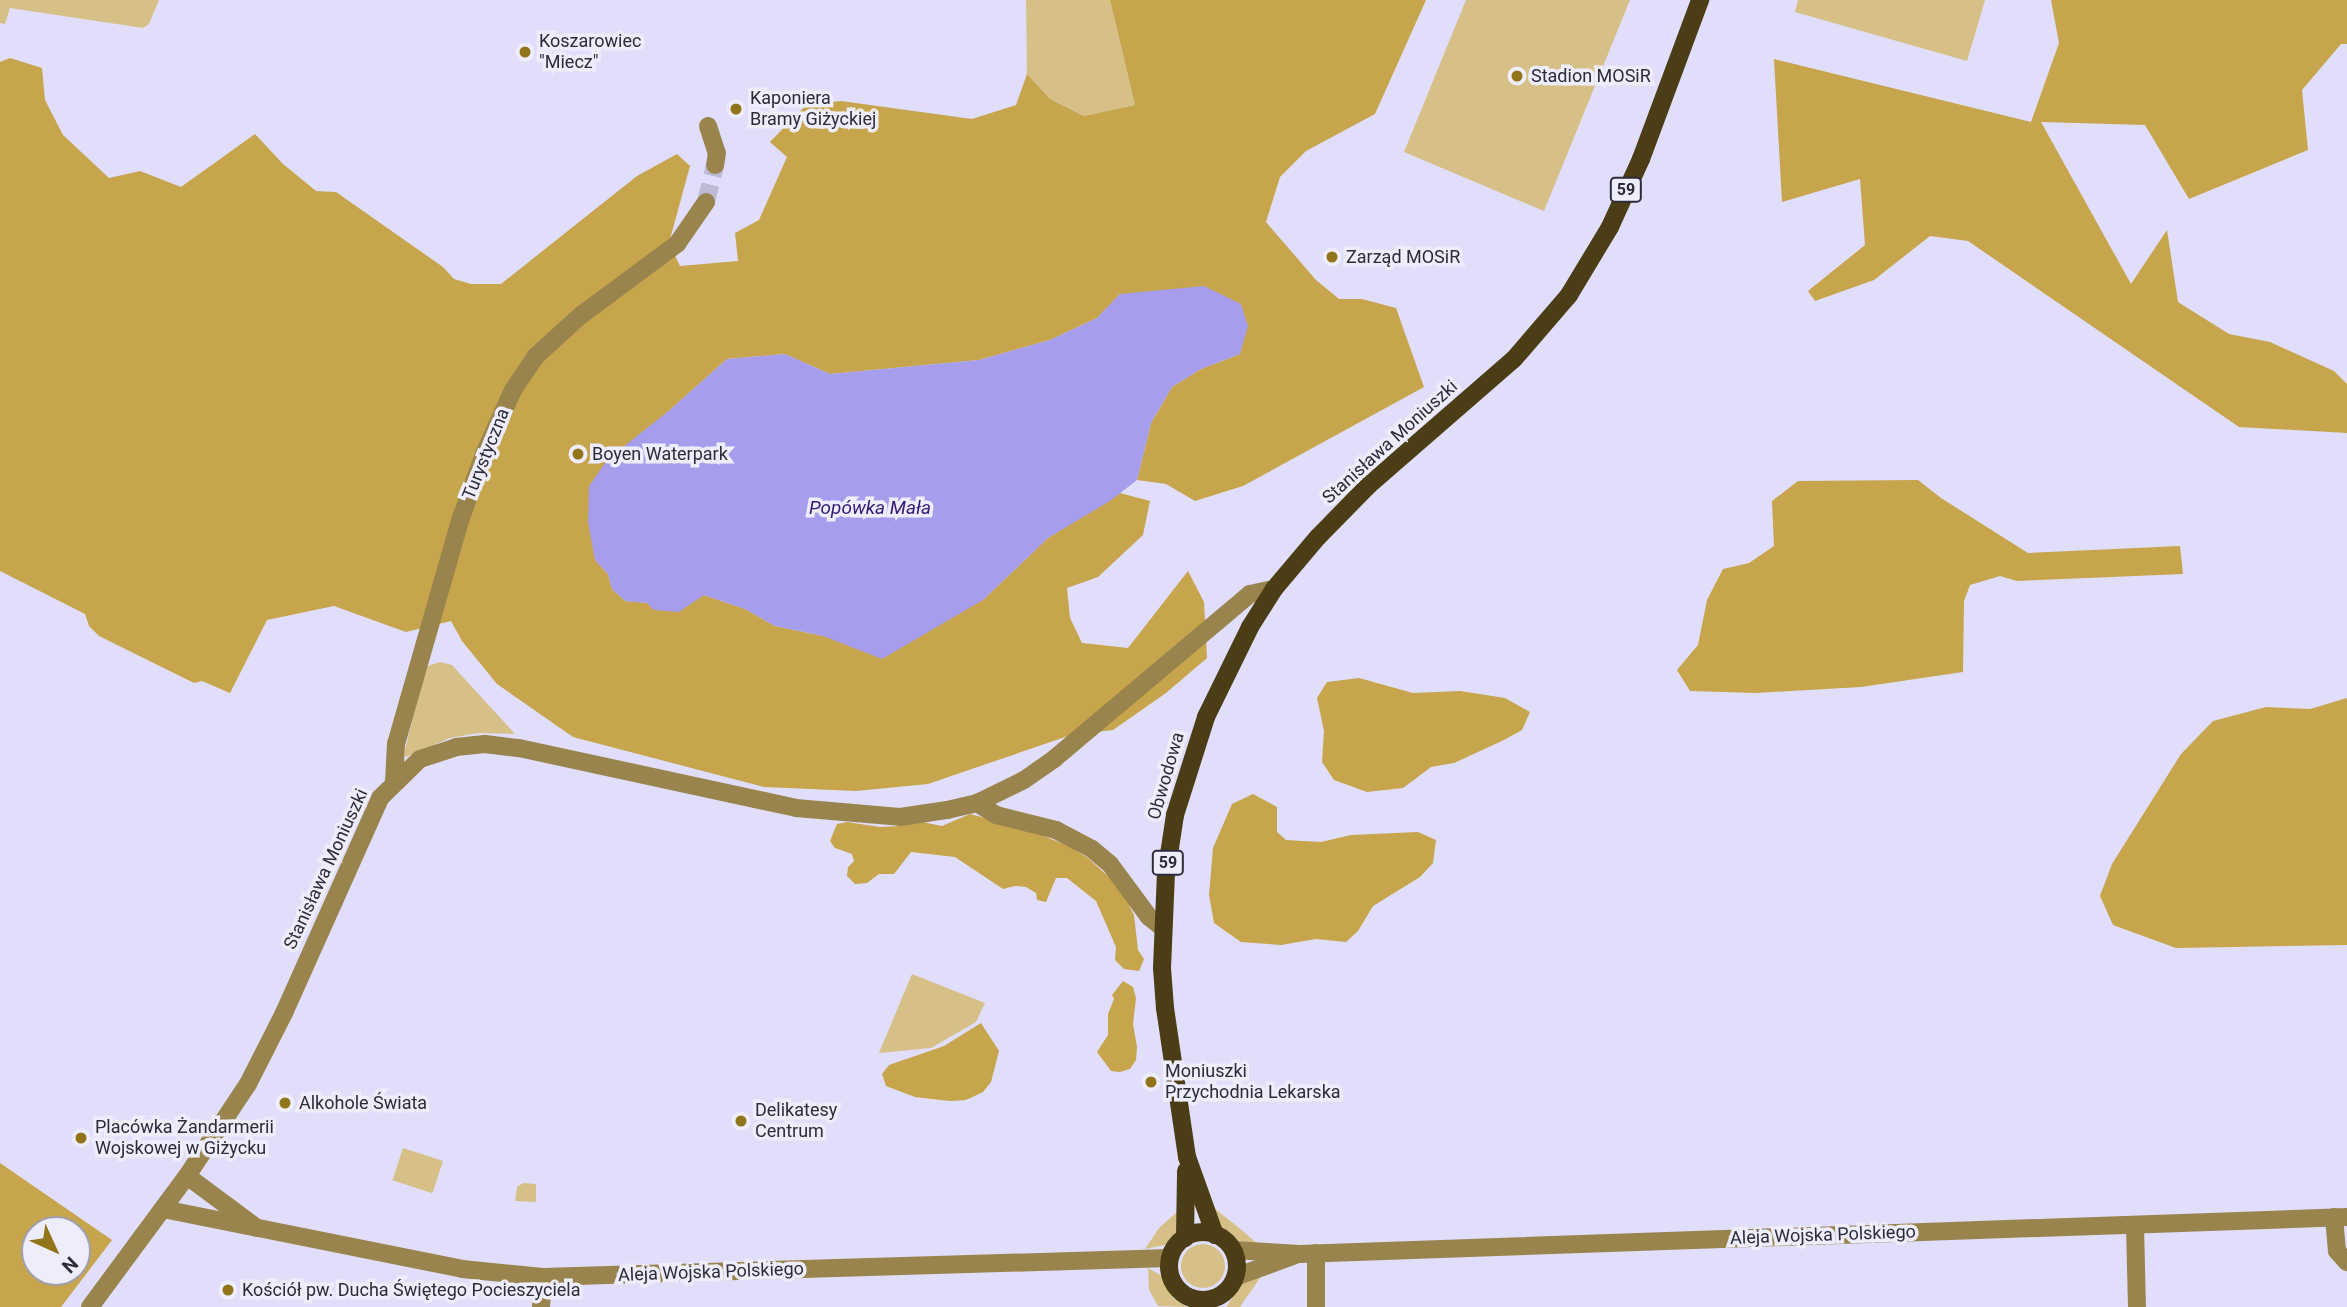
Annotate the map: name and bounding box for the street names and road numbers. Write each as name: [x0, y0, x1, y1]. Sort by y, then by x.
road number: 59: [1608, 178, 1644, 202]
street label: Stanisława Moniuszki: [1318, 376, 1462, 508]
street label: Turystyczna: [458, 405, 514, 503]
street label: Obwodowa: [1143, 730, 1189, 822]
street label: Stanisława Moniuszki: [279, 785, 373, 953]
road number: 59: [1150, 850, 1186, 876]
street label: Aleja Wojska Polskiego: [1730, 1221, 1916, 1249]
street label: Aleja Wojska Polskiego: [618, 1258, 804, 1286]

